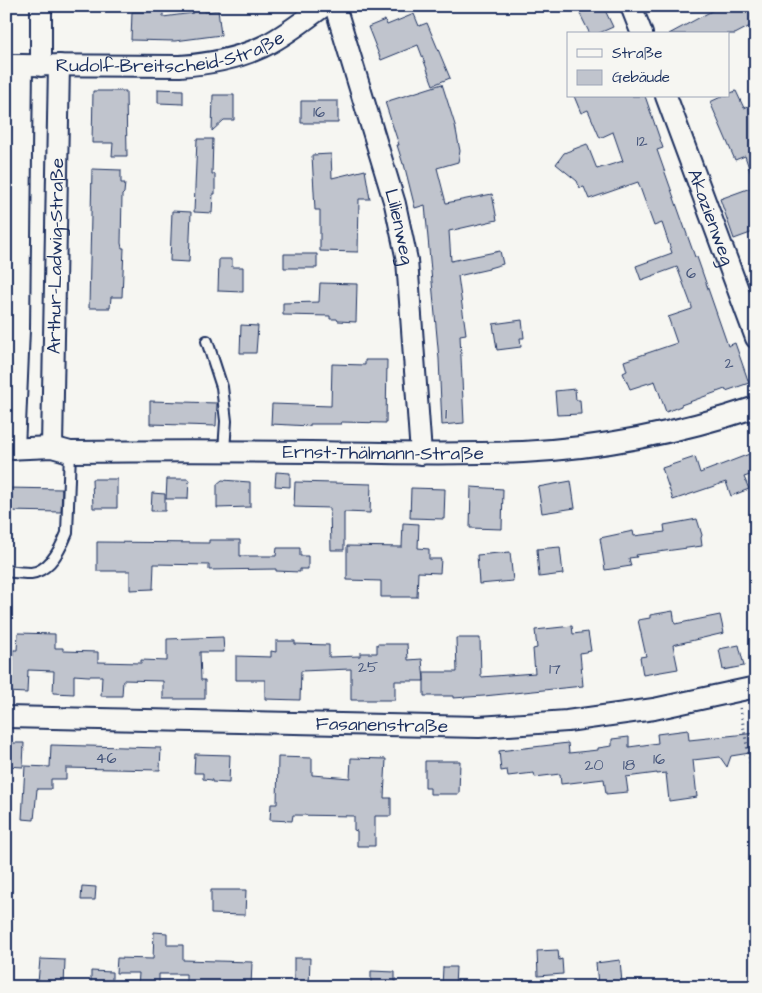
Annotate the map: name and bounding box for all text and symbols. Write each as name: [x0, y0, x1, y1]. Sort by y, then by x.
street label: Rudolf-Breitscheid-Straße: [56, 24, 290, 80]
legend: [567, 32, 730, 98]
text: Straße: [612, 43, 662, 64]
text: Gebäude: [612, 67, 670, 88]
house number: 16: [313, 101, 325, 123]
house number: 12: [636, 130, 648, 152]
street label: Arthur-Ladwig-Straße: [40, 158, 71, 354]
street label: Akazienweg: [681, 165, 741, 270]
street label: Lilienweg: [378, 185, 421, 268]
house number: 6: [686, 262, 696, 284]
house number: 2: [724, 352, 734, 374]
house number: 1: [445, 403, 447, 425]
street label: Ernst-Thälmann-Straße: [282, 438, 484, 467]
house number: 25: [358, 656, 379, 678]
house number: 17: [549, 658, 561, 680]
street label: Fasanenstraße: [315, 710, 448, 740]
house number: 46: [96, 747, 116, 769]
house number: 16: [653, 748, 665, 770]
house number: 20: [584, 754, 604, 776]
house number: 18: [623, 754, 635, 776]

